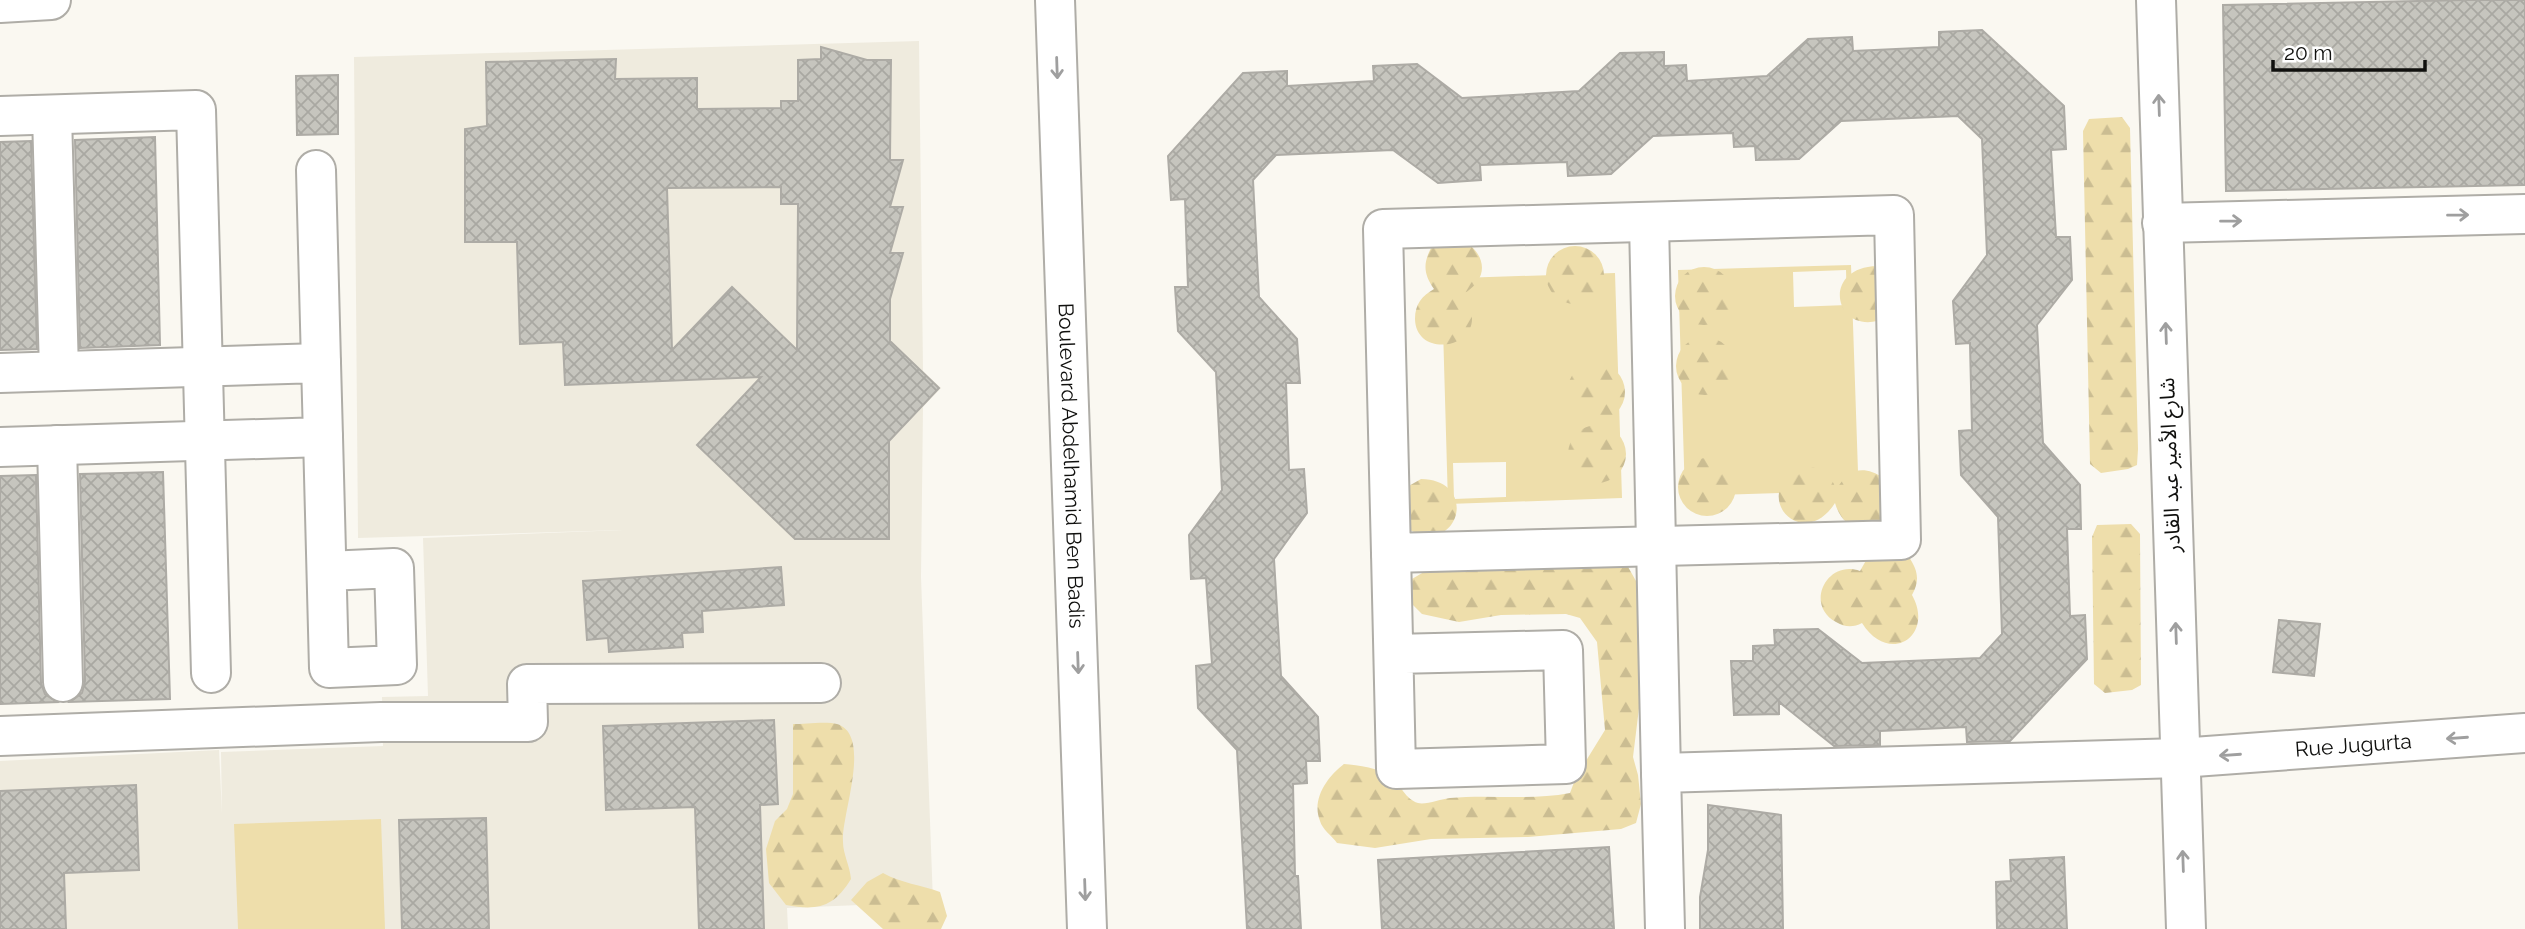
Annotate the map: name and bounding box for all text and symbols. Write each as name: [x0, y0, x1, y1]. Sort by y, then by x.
scale bar: [2273, 28, 2425, 72]
text: 20 m: [2284, 40, 2332, 65]
one-way arrow: [1050, 56, 1064, 79]
one-way arrow: [2153, 94, 2166, 117]
one-way arrow: [2446, 209, 2469, 222]
one-way arrow: [2219, 214, 2242, 228]
street label: Boulevard Abdelhamid Ben Badis: [1053, 303, 1090, 629]
one-way arrow: [2159, 321, 2173, 344]
street label: شارع الأمير عبد القادر: [2154, 377, 2188, 554]
one-way arrow: [2169, 622, 2182, 645]
one-way arrow: [1071, 651, 1084, 674]
street label: Rue Jugurta: [2294, 728, 2412, 762]
one-way arrow: [2446, 732, 2469, 745]
one-way arrow: [2219, 749, 2242, 762]
one-way arrow: [2177, 850, 2190, 873]
one-way arrow: [1079, 878, 1092, 901]

